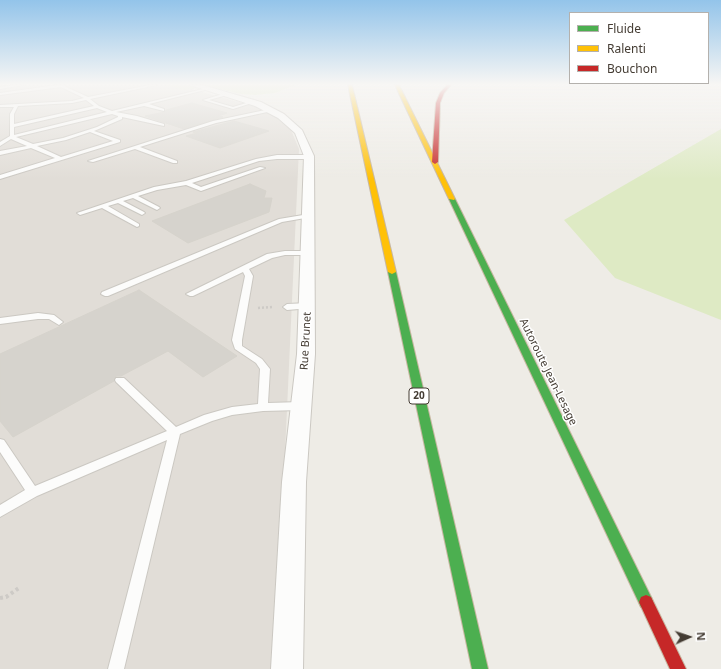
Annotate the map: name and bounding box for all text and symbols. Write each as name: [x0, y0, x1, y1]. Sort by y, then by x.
legend: [569, 12, 709, 84]
text: Fluide: [607, 20, 641, 37]
text: Ralenti: [607, 40, 646, 57]
text: Bouchon: [607, 60, 657, 77]
street label: Rue Brunet: [298, 312, 314, 370]
street label: Autoroute Jean-Lesage: [516, 316, 580, 428]
road number: 20: [409, 388, 429, 404]
north arrow: [669, 617, 709, 657]
text: N: [694, 631, 709, 641]

